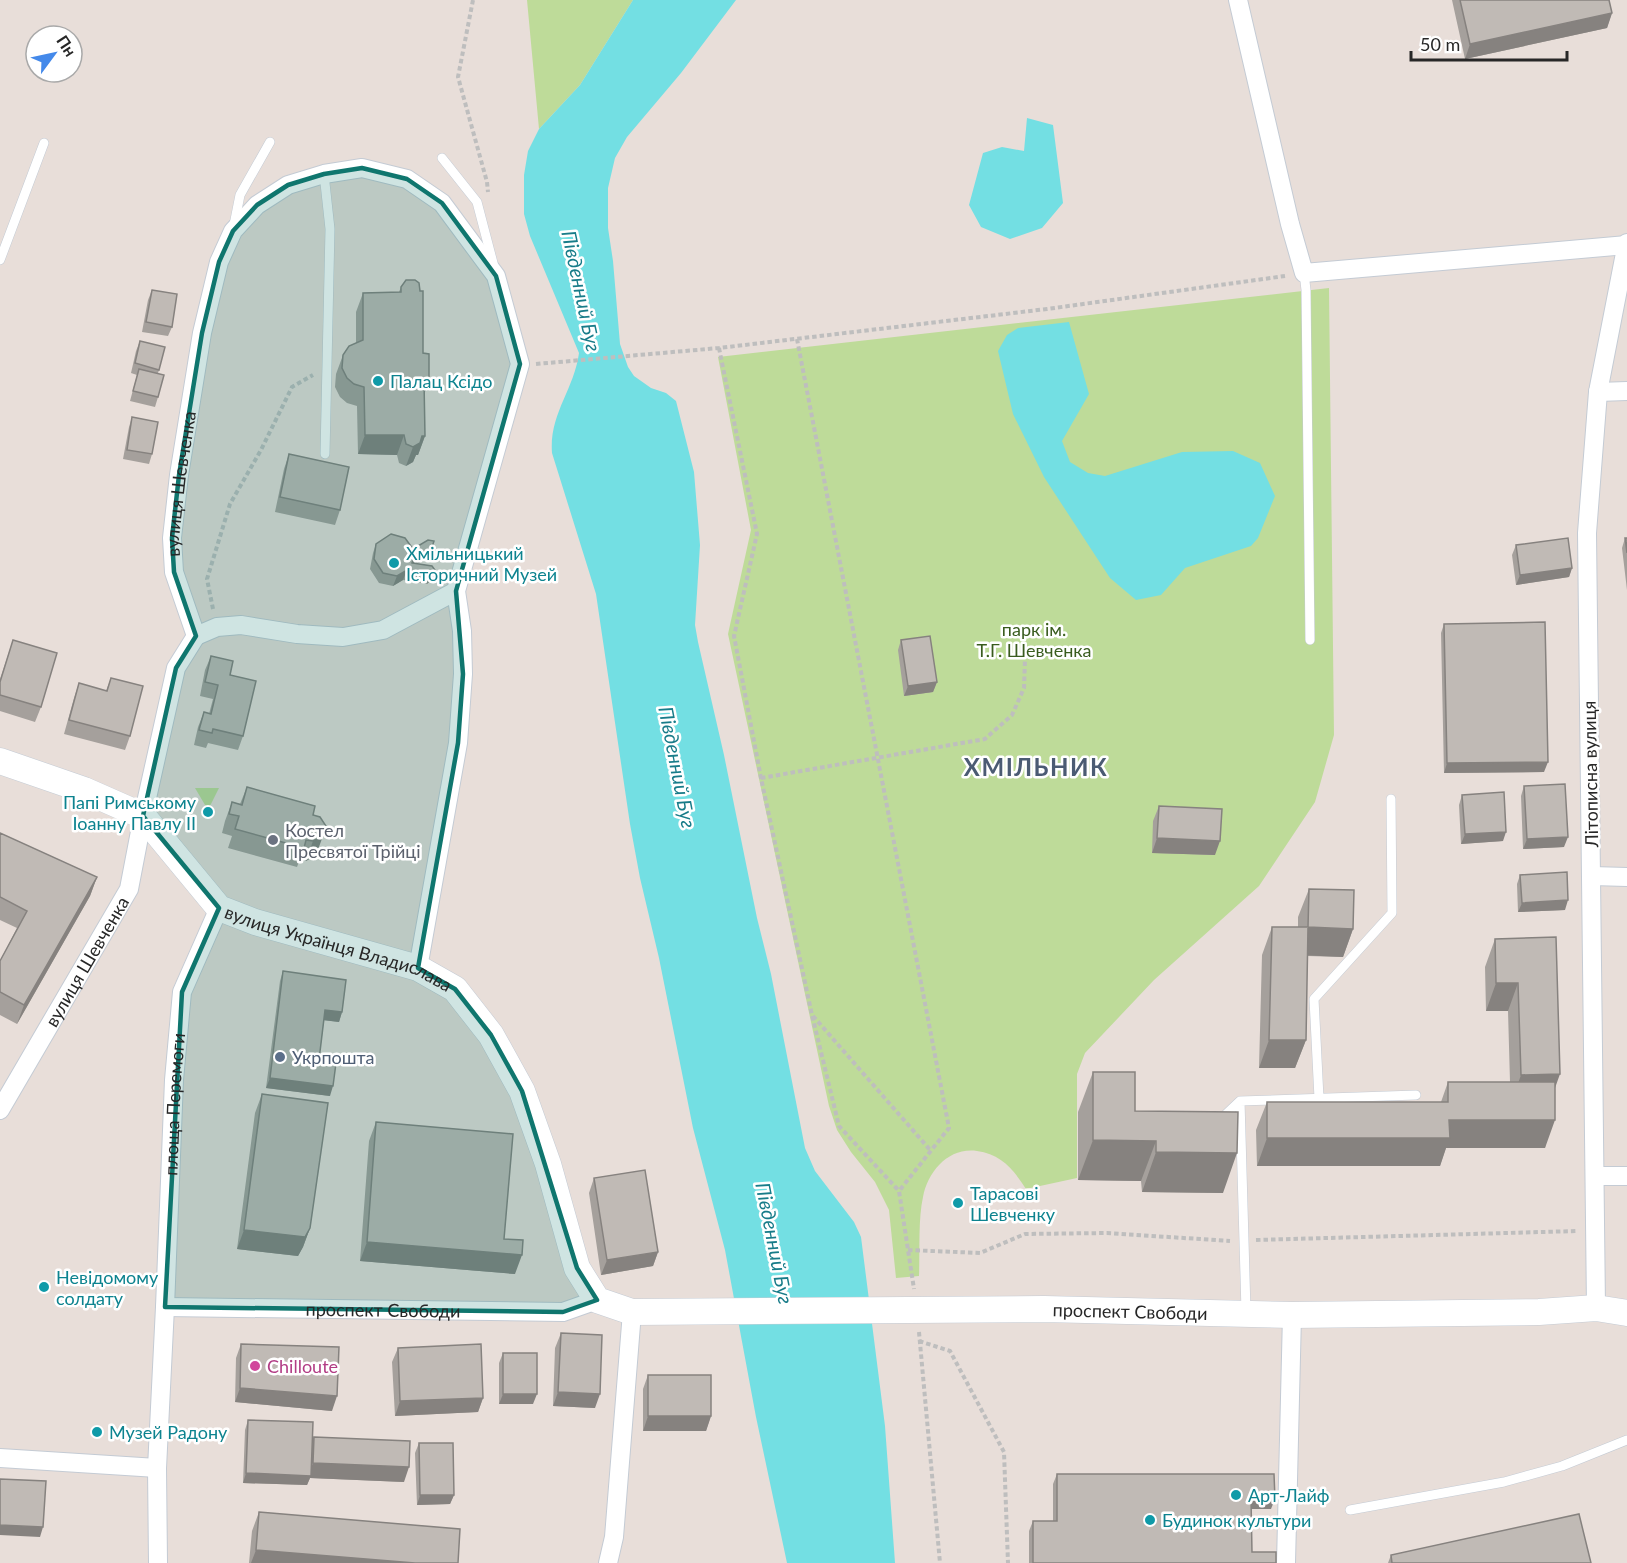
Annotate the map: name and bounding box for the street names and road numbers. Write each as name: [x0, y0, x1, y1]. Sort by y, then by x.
street label: вулиця Шевченка: [161, 409, 200, 558]
street label: Літописна вулиця: [1578, 700, 1602, 849]
street label: вулиця Шевченка: [40, 892, 133, 1031]
street label: вулиця Українця Владислава: [222, 900, 456, 996]
street label: площа Перемоги: [159, 1032, 189, 1176]
street label: проспект Свободи: [305, 1298, 461, 1322]
street label: проспект Свободи: [1052, 1298, 1208, 1324]

